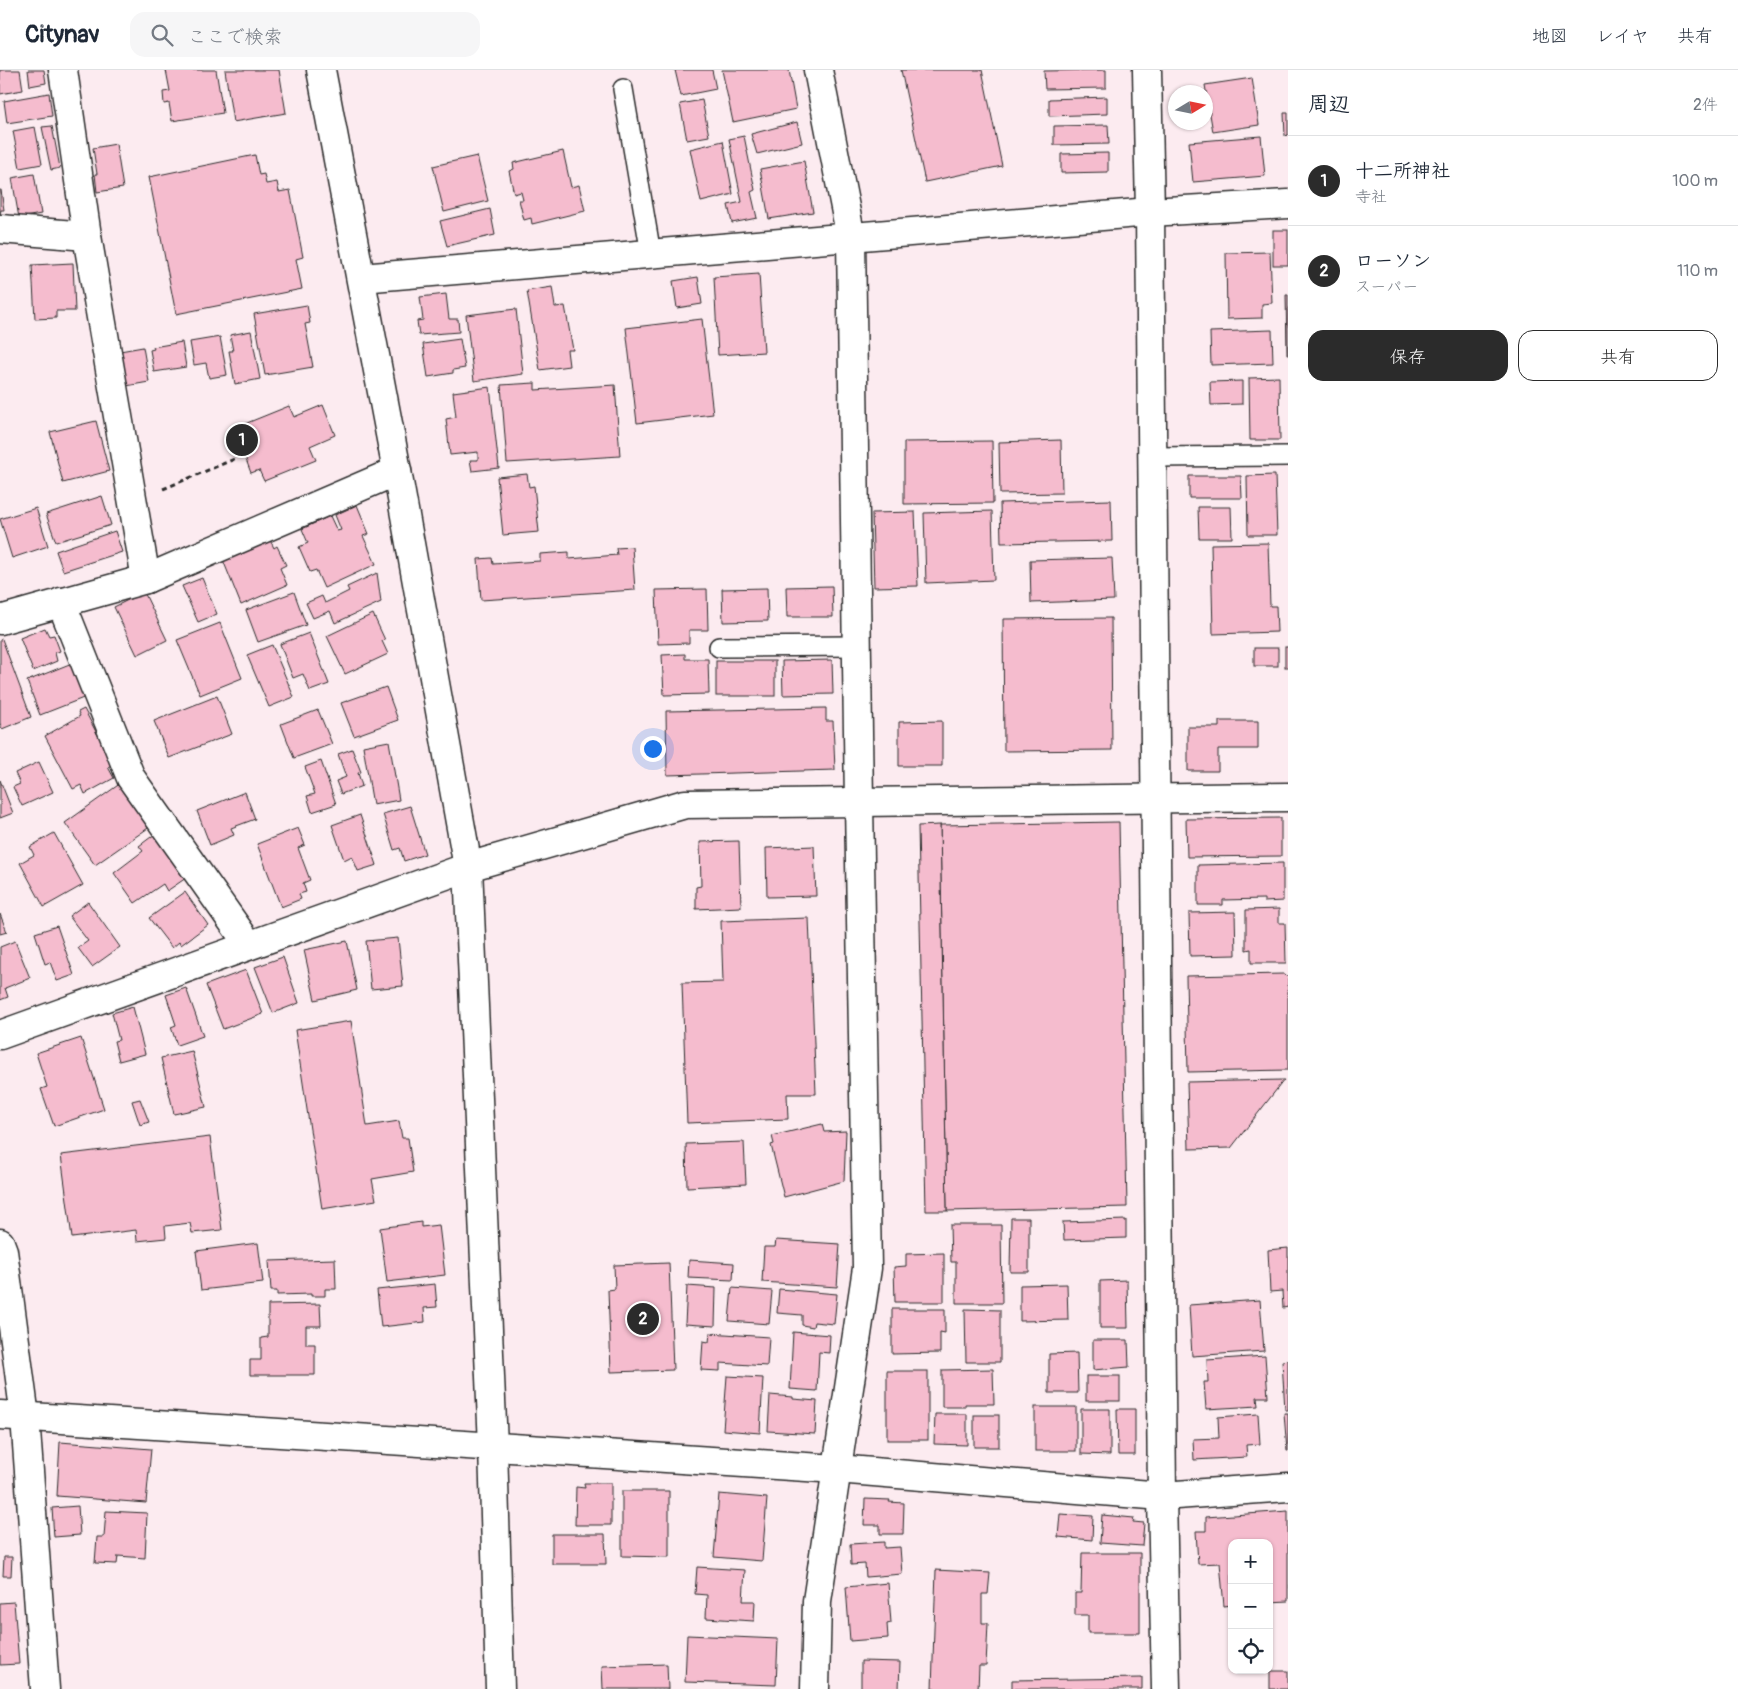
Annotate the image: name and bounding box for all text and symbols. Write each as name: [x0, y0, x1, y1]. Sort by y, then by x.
search box: [130, 12, 480, 57]
text: Citynav: [25, 20, 100, 49]
icon: search: [148, 21, 176, 49]
text: ここで検索: [188, 25, 283, 49]
text: 地図: [1532, 25, 1568, 48]
text: レイヤ: [1596, 25, 1649, 48]
text: 共有: [1677, 25, 1713, 48]
north arrow: [1168, 85, 1213, 130]
text: 周辺: [1308, 91, 1350, 118]
text: 2件: [1693, 95, 1718, 115]
text: 十二所神社: [1355, 159, 1450, 183]
text: 1: [1321, 171, 1327, 191]
text: 100 m: [1672, 171, 1718, 191]
text: 寺社: [1355, 187, 1387, 207]
text: ローソン: [1355, 249, 1431, 273]
text: 2: [1320, 261, 1328, 281]
text: 110 m: [1677, 261, 1718, 281]
text: スーパー: [1355, 277, 1418, 297]
button: 保存: [1308, 330, 1508, 381]
button: 共有: [1518, 330, 1718, 381]
pin: 1: [226, 421, 258, 459]
your location: [640, 736, 666, 762]
pin: 2: [627, 1300, 659, 1338]
map controls: [1228, 1539, 1273, 1674]
button: +: [1228, 1539, 1273, 1584]
button: −: [1228, 1584, 1273, 1629]
button: locate: [1228, 1629, 1273, 1674]

